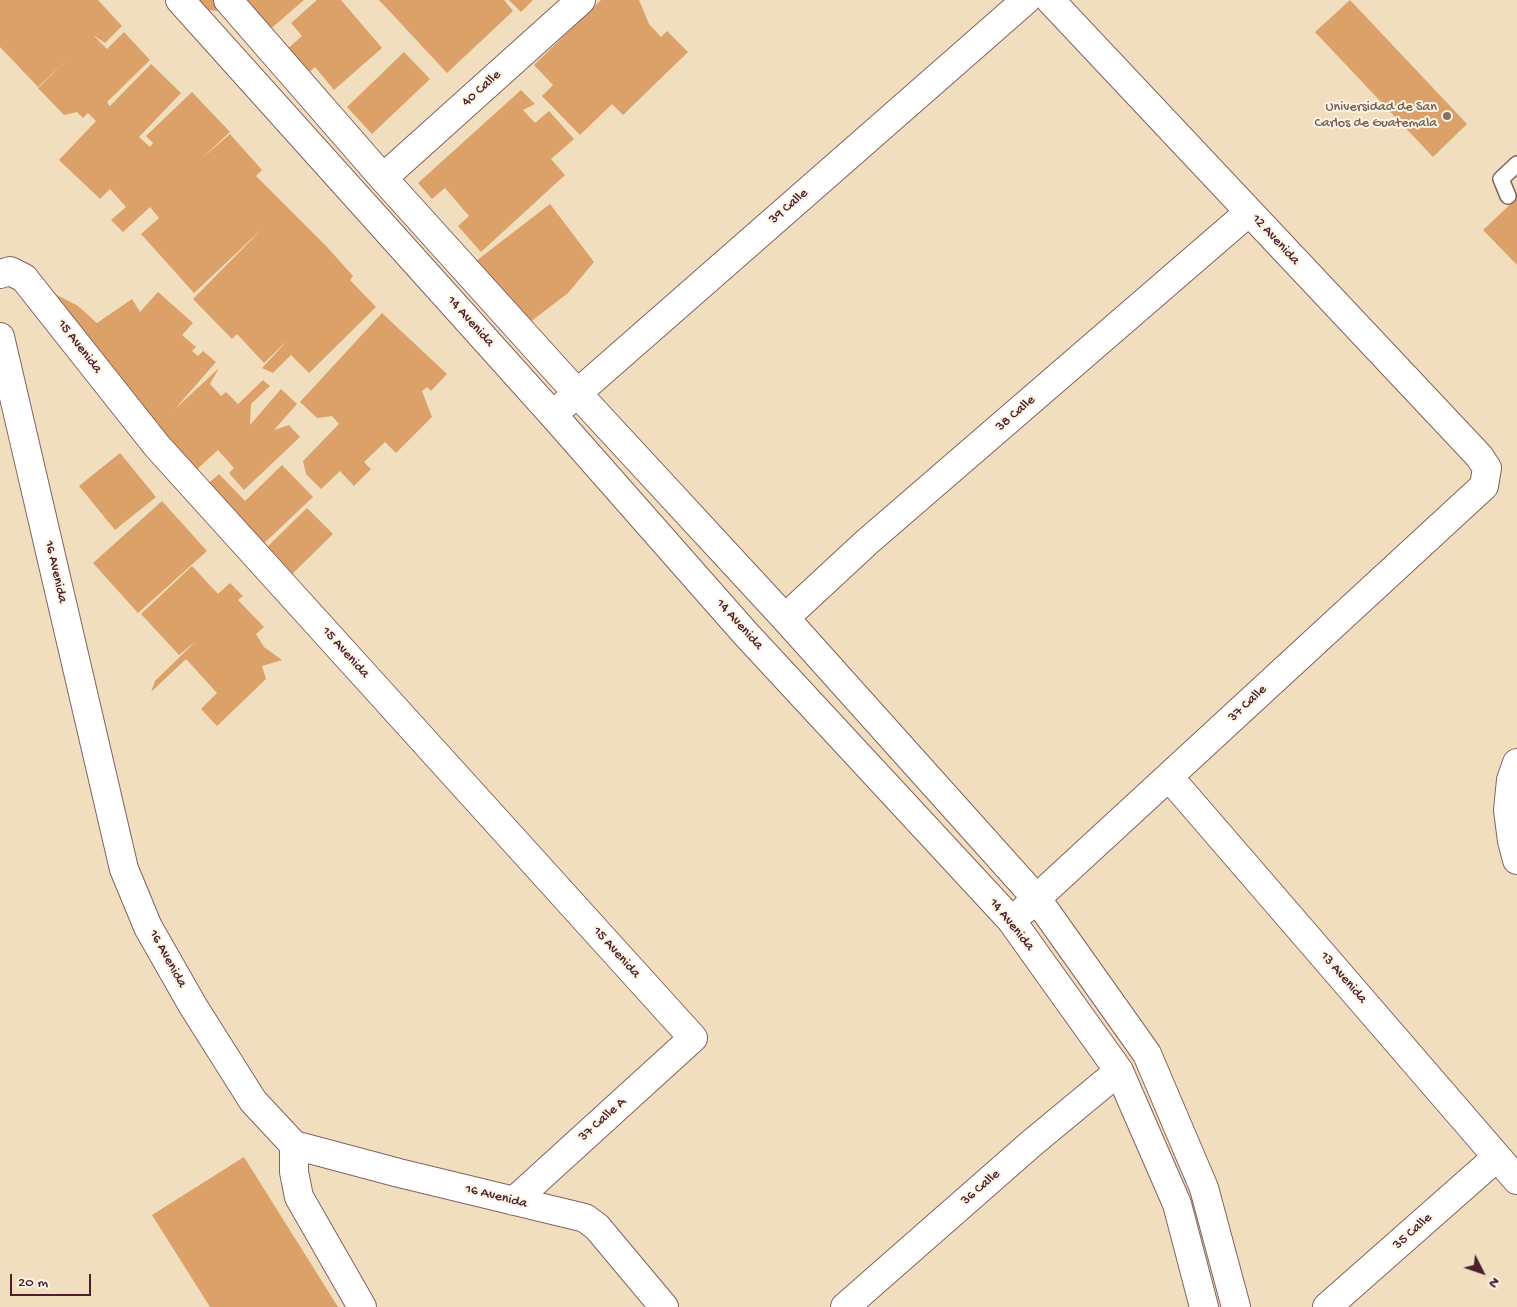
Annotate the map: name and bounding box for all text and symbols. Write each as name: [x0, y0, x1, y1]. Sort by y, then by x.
street label: 40 Calle: [459, 67, 505, 111]
place label: Universidad de San Carlos de Guatemala: [1314, 100, 1437, 132]
marker: Universidad de San Carlos de Guatemala: [1441, 110, 1453, 122]
street label: 39 Calle: [766, 185, 812, 229]
street label: 12 Avenida: [1247, 211, 1303, 269]
street label: 14 Avenida: [443, 293, 497, 351]
street label: 15 Avenida: [53, 317, 105, 377]
street label: 38 Calle: [993, 392, 1039, 436]
street label: 16 Avenida: [40, 539, 70, 605]
street label: 14 Avenida: [712, 596, 766, 654]
street label: 15 Avenida: [317, 624, 373, 682]
street label: 37 Calle: [1225, 682, 1271, 726]
street label: 14 Avenida: [985, 895, 1037, 955]
street label: 15 Avenida: [588, 924, 644, 982]
street label: 16 Avenida: [144, 927, 190, 991]
street label: 13 Avenida: [1316, 949, 1370, 1007]
street label: 37 Calle A: [576, 1094, 630, 1146]
street label: 36 Calle: [958, 1166, 1004, 1210]
street label: 16 Avenida: [463, 1181, 529, 1213]
street label: 35 Calle: [1390, 1210, 1436, 1254]
north arrow: [1457, 1247, 1507, 1297]
scale bar: [12, 1264, 94, 1296]
text: N: [1484, 1273, 1503, 1291]
text: 20 m: [18, 1274, 48, 1292]

